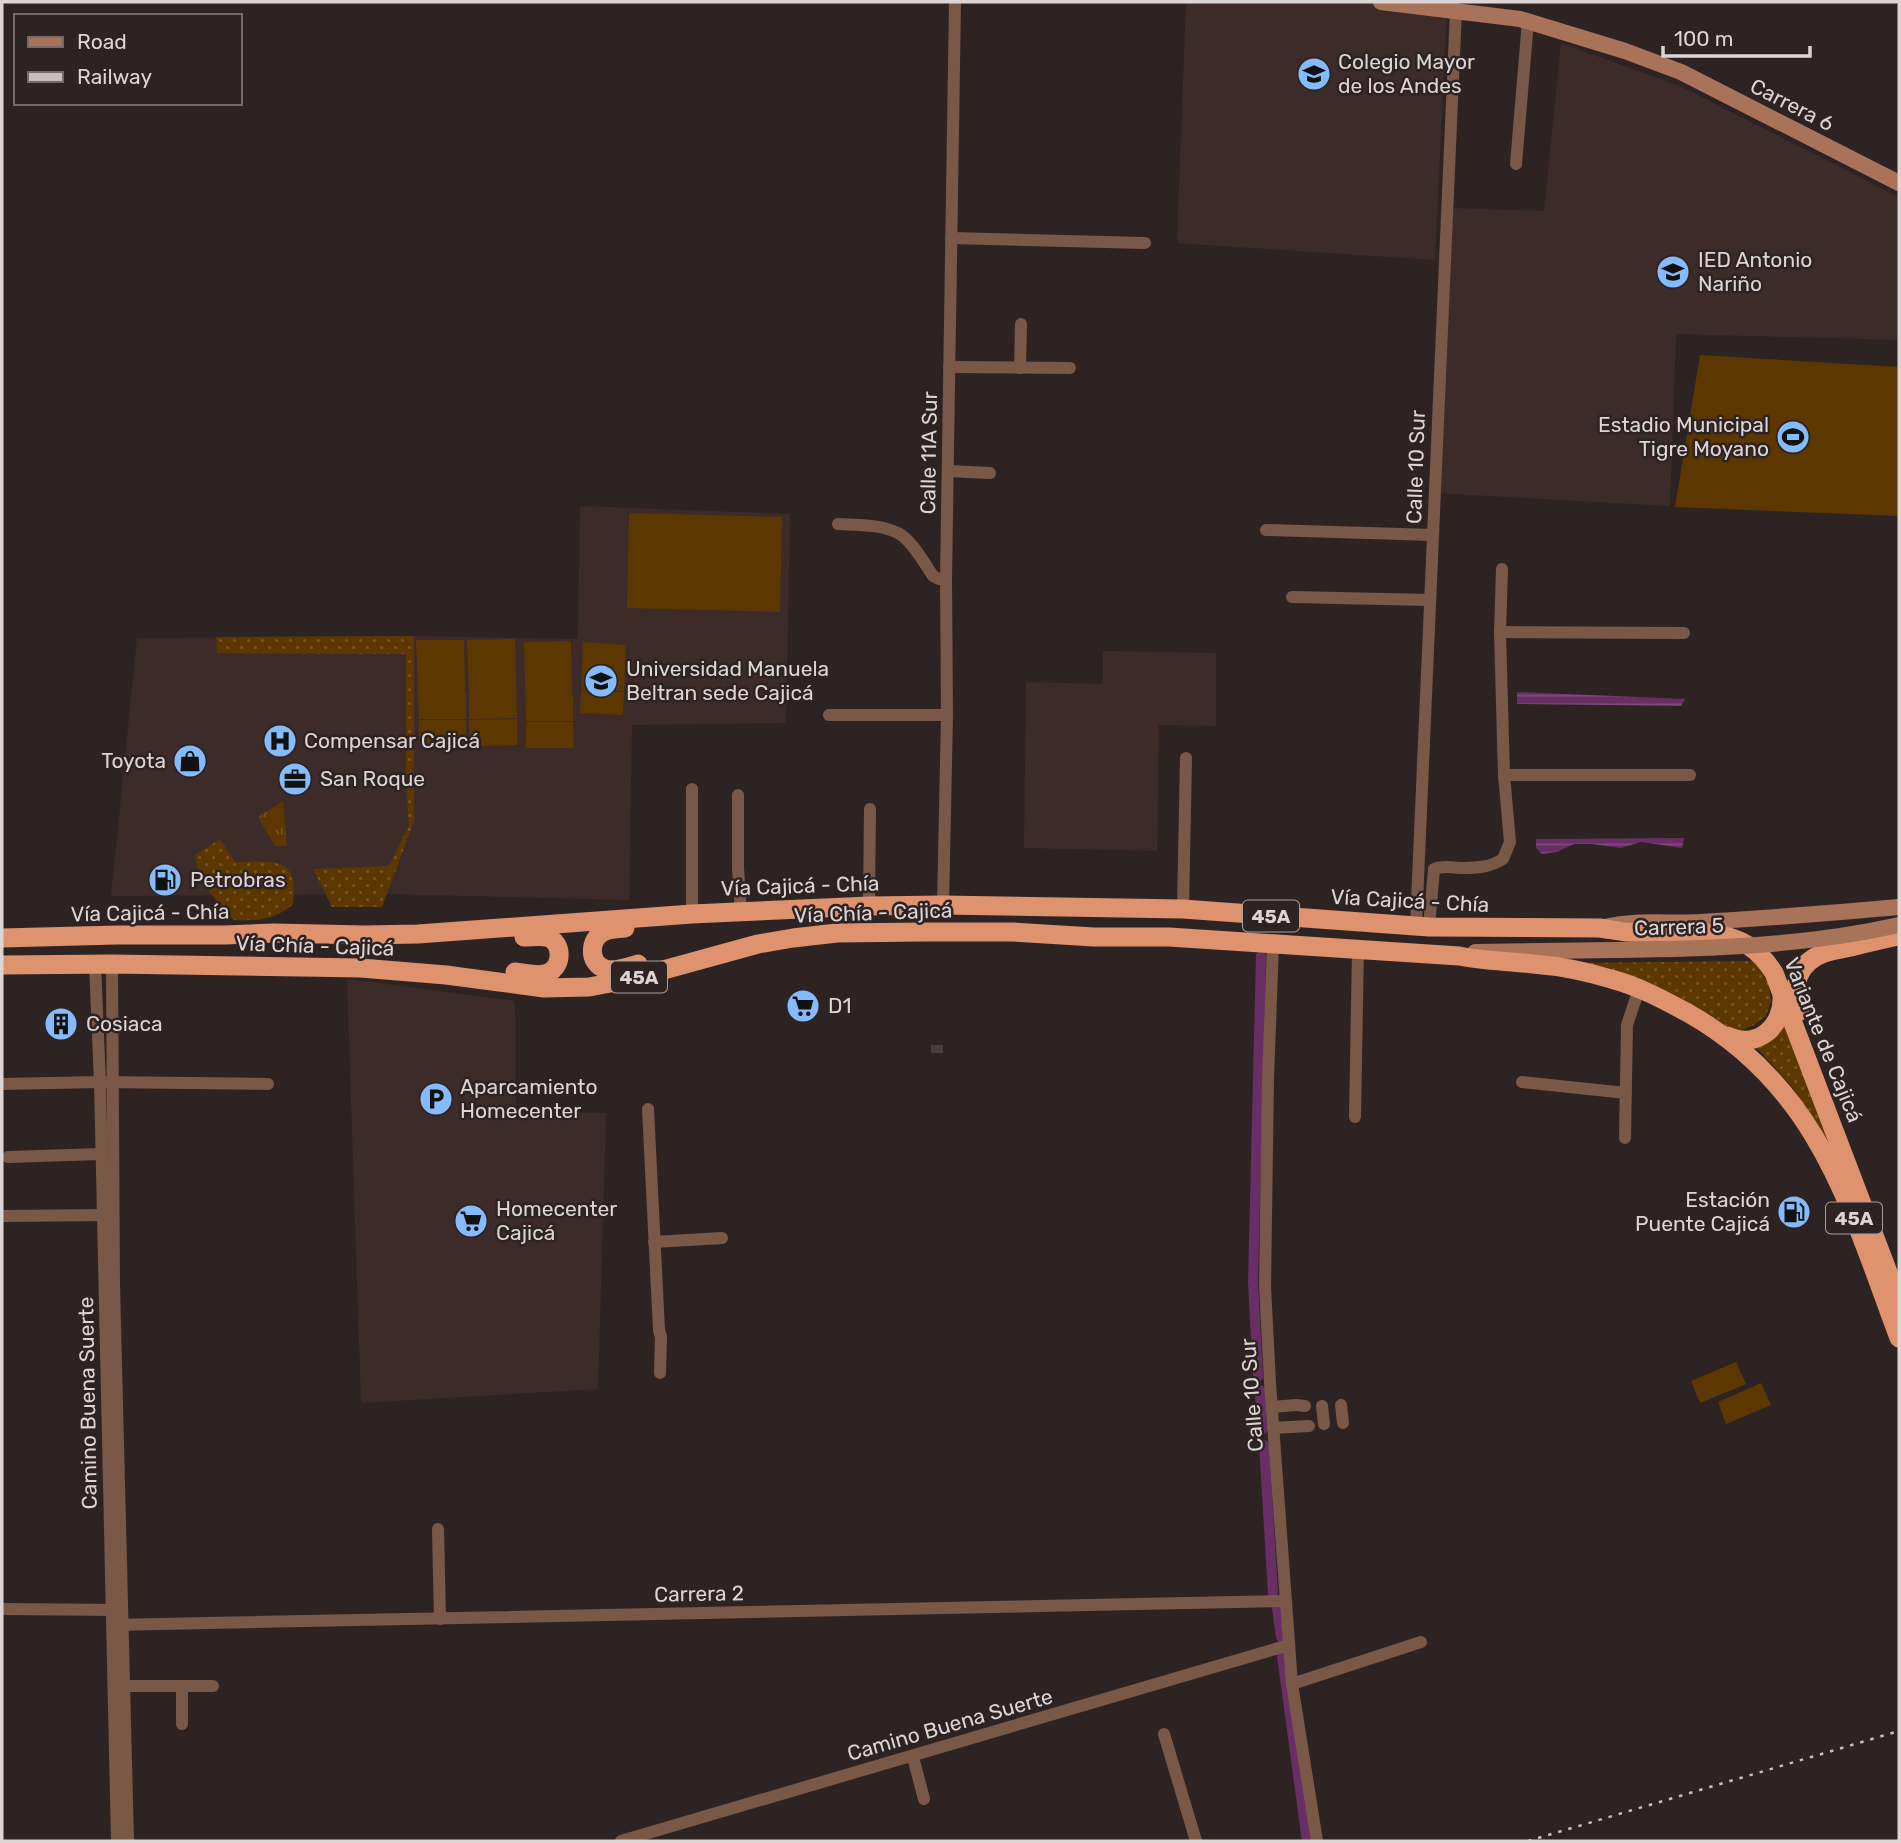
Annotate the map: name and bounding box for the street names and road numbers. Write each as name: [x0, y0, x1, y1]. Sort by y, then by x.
street label: Carrera 6: [1746, 73, 1838, 136]
street label: Calle 11A Sur: [915, 391, 942, 515]
street label: Calle 10 Sur: [1401, 410, 1430, 524]
street label: Vía Cajicá - Chía: [720, 870, 880, 901]
street label: Vía Cajicá - Chía: [1330, 884, 1490, 917]
street label: Vía Chía - Cajicá: [793, 897, 953, 928]
street label: Vía Cajicá - Chía: [70, 899, 230, 926]
road number: 45A: [1243, 900, 1299, 932]
street label: Carrera 5: [1634, 912, 1724, 941]
street label: Vía Chía - Cajicá: [235, 930, 395, 961]
street label: Variante de Cajicá: [1779, 954, 1868, 1126]
road number: 45A: [611, 962, 667, 993]
road number: 45A: [1826, 1202, 1882, 1234]
street label: Camino Buena Suerte: [73, 1297, 102, 1509]
street label: Calle 10 Sur: [1235, 1337, 1268, 1453]
street label: Carrera 2: [654, 1580, 744, 1607]
street label: Camino Buena Suerte: [844, 1683, 1055, 1766]

